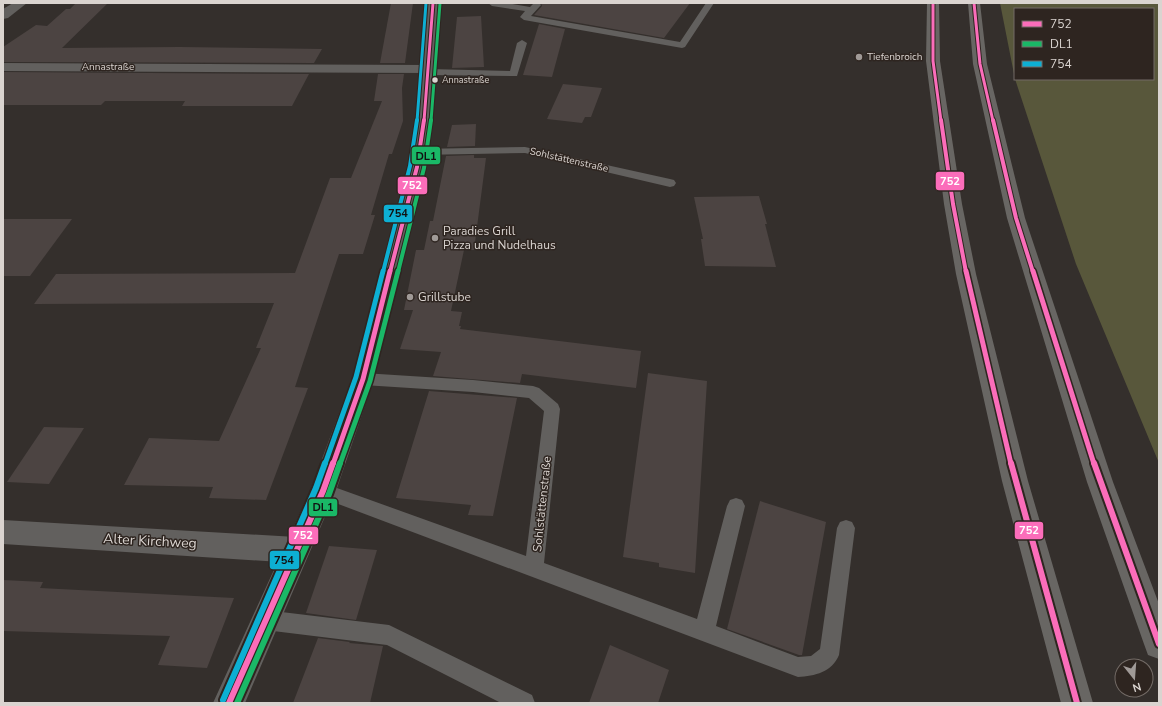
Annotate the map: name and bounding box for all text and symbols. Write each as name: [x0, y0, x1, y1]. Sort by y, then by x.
legend: [1014, 8, 1154, 80]
text: 752: [1050, 16, 1072, 32]
text: DL1: [1050, 36, 1073, 52]
place label: Tiefenbroich: [867, 50, 922, 64]
marker: Tiefenbroich: [854, 52, 864, 62]
text: 754: [1050, 56, 1072, 72]
street label: Annastraße: [82, 60, 134, 74]
place label: Annastraße: [442, 74, 489, 86]
marker: Annastraße: [430, 75, 440, 85]
street label: Sohlstättenstraße: [528, 144, 610, 176]
line badge: DL1: [411, 146, 441, 165]
text: DL1: [415, 149, 437, 164]
line badge: 752: [935, 171, 965, 191]
text: 752: [940, 174, 960, 189]
line badge: 752: [397, 176, 428, 195]
text: 752: [402, 178, 422, 193]
line badge: 754: [383, 204, 413, 223]
text: 754: [388, 206, 408, 221]
place label: Paradies Grill Pizza und Nudelhaus: [443, 223, 556, 253]
marker: Paradies Grill Pizza und Nudelhaus: [430, 233, 440, 243]
place label: Grillstube: [418, 289, 471, 305]
marker: Grillstube: [405, 292, 415, 302]
street label: Sohlstättenstraße: [529, 455, 555, 553]
line badge: DL1: [308, 498, 338, 517]
text: DL1: [312, 500, 334, 515]
line badge: 752: [1014, 521, 1044, 540]
text: 752: [1019, 523, 1039, 538]
line badge: 752: [288, 526, 319, 545]
text: 752: [293, 528, 313, 543]
street label: Alter Kirchweg: [103, 529, 197, 553]
line badge: 754: [269, 550, 300, 570]
text: 754: [274, 553, 294, 568]
north arrow: [1114, 658, 1154, 698]
text: N: [1131, 679, 1143, 695]

